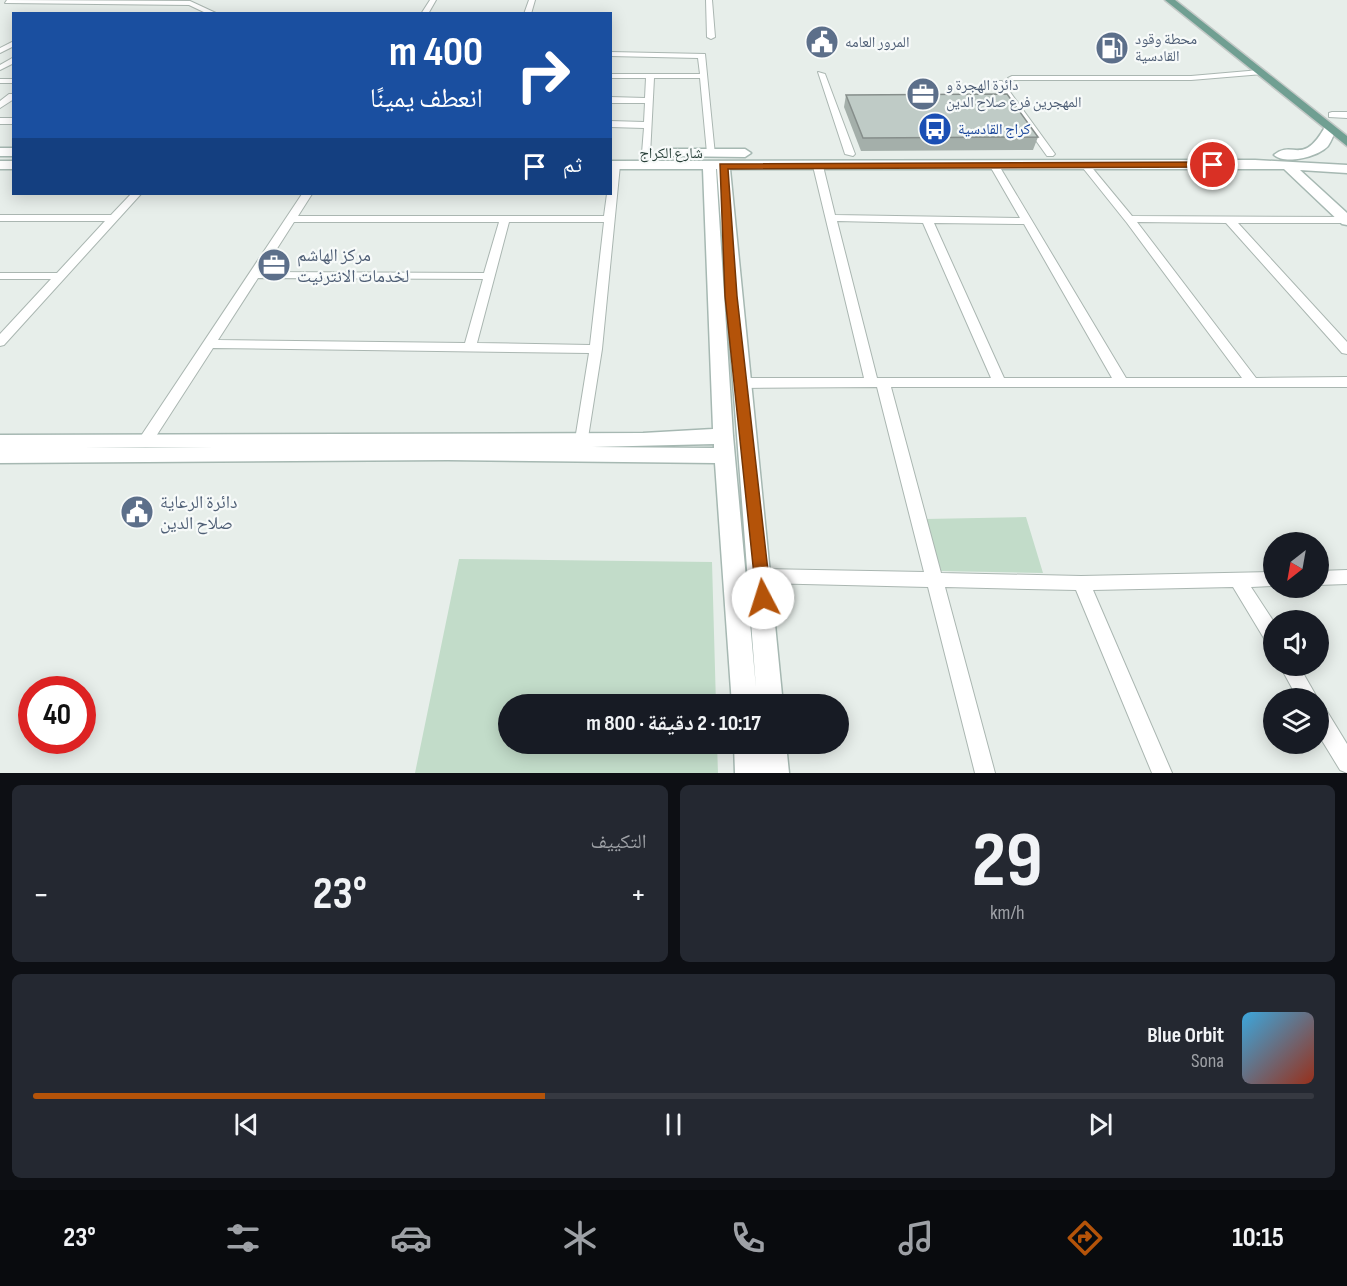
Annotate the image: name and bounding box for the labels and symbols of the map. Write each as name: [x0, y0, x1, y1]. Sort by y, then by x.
public building icon: المرور العامه: [804, 24, 840, 60]
fuel station icon: محطة وقود القادسية: [1094, 30, 1130, 66]
place label: محطة وقود القادسية: [1135, 30, 1197, 66]
place label: المرور العامه: [845, 33, 910, 52]
office icon: دائرة الهجرة و المهجرين فرع صلاح الدين: [905, 76, 941, 112]
place label: دائرة الهجرة و المهجرين فرع صلاح الدين: [946, 76, 1081, 112]
bus stop icon: كراج القادسية: [917, 111, 953, 147]
place label: كراج القادسية: [958, 120, 1030, 139]
pin: [1187, 139, 1238, 190]
street label: شارع الكراج: [639, 144, 703, 163]
place label: مركز الهاشم لخدمات الانترنيت: [297, 245, 409, 287]
office icon: مركز الهاشم لخدمات الانترنيت: [256, 247, 292, 283]
place label: دائرة الرعاية صلاح الدين: [160, 492, 238, 535]
public building icon: دائرة الرعاية صلاح الدين: [119, 494, 155, 530]
north arrow: [1263, 532, 1329, 598]
position arrow: [731, 566, 795, 630]
speed limit sign: 40: [18, 676, 96, 754]

